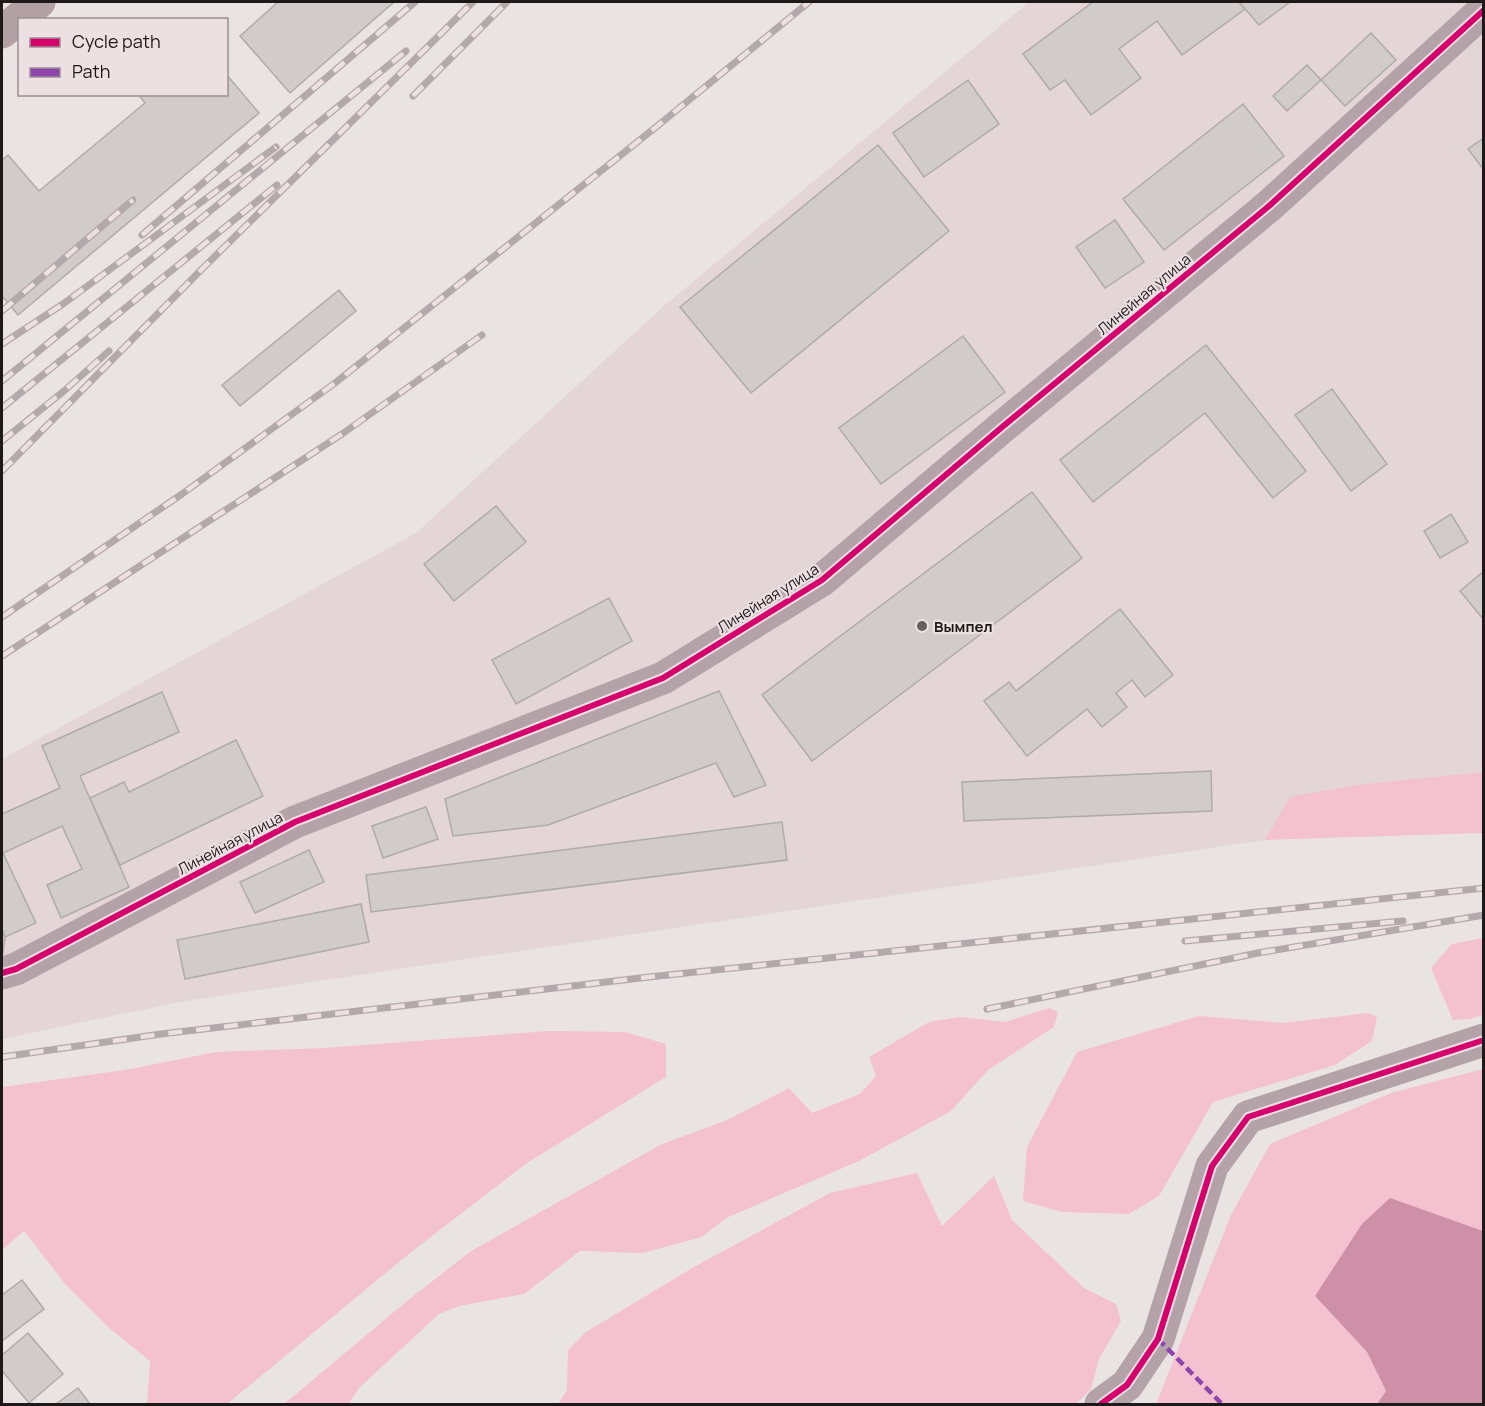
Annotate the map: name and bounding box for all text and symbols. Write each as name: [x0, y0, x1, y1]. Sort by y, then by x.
legend: [18, 18, 228, 96]
text: Cycle path: [72, 29, 161, 53]
text: Path: [72, 59, 110, 83]
street label: Линейная улица: [1093, 249, 1195, 339]
street label: Линейная улица: [713, 558, 823, 638]
place label: Вымпел: [934, 616, 993, 637]
marker: Вымпел: [915, 619, 929, 633]
street label: Линейная улица: [174, 806, 286, 880]

